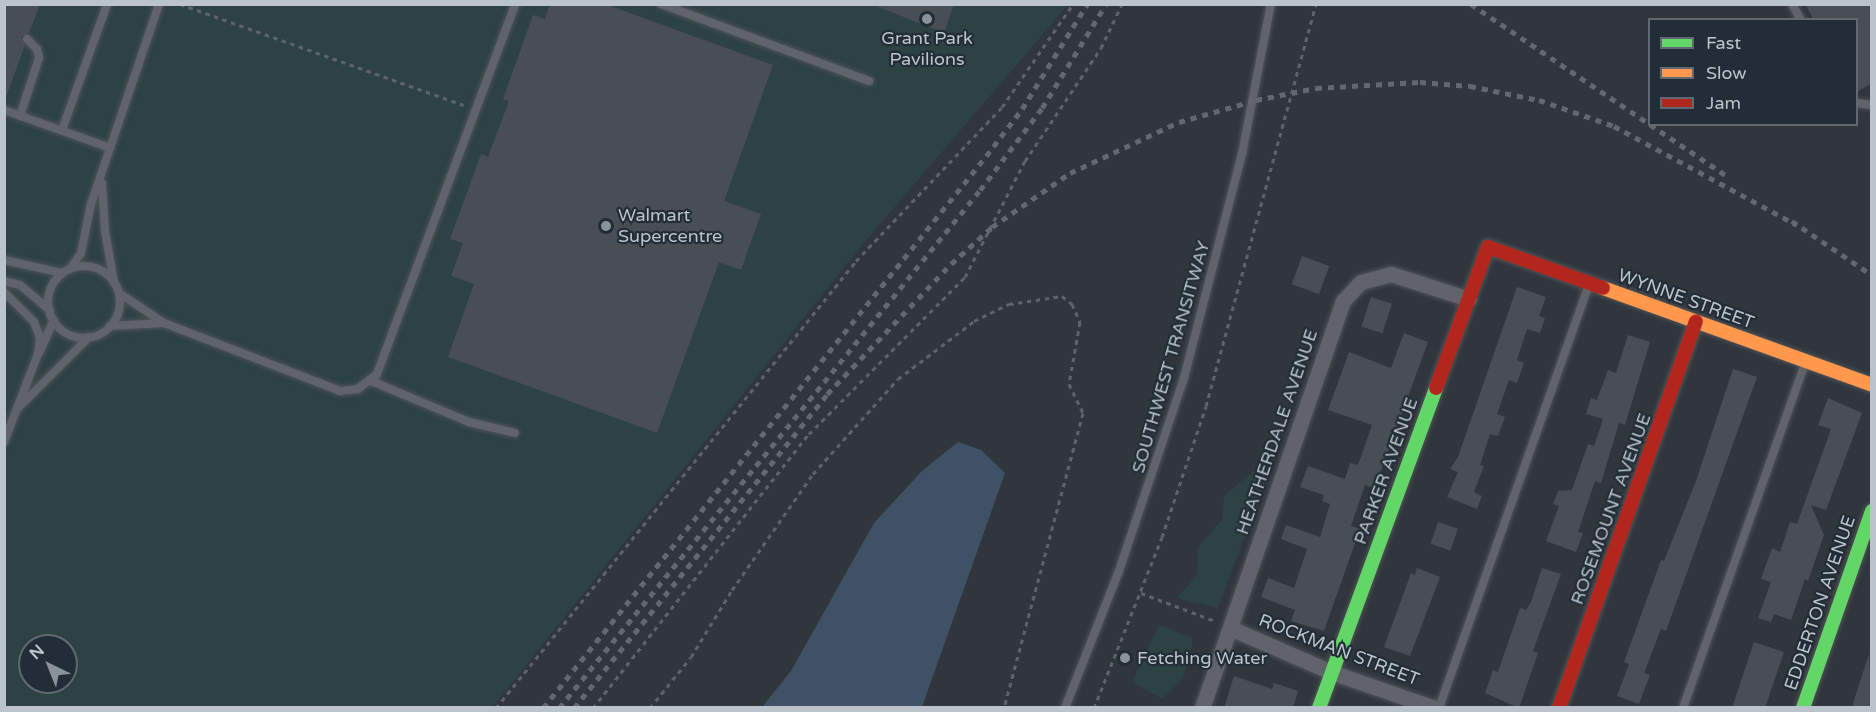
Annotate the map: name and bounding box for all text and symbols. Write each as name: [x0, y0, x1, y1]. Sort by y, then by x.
marker: Grant Park Pavilions: [920, 12, 934, 26]
legend: [1648, 18, 1858, 126]
place label: Grant Park Pavilions: [881, 28, 973, 70]
text: Fast: [1706, 32, 1741, 54]
text: Slow: [1706, 62, 1747, 84]
text: Jam: [1706, 92, 1741, 114]
place label: Walmart Supercentre: [618, 205, 722, 248]
marker: Walmart Supercentre: [599, 219, 613, 233]
street label: SOUTHWEST TRANSITWAY: [1127, 238, 1215, 476]
street label: WYNNE STREET: [1615, 264, 1757, 334]
street label: HEATHERDALE AVENUE: [1232, 327, 1322, 537]
street label: PARKER AVENUE: [1349, 395, 1423, 547]
street label: ROSEMOUNT AVENUE: [1566, 410, 1656, 608]
street label: EDDERTON AVENUE: [1780, 513, 1860, 693]
street label: ROCKMAN STREET: [1256, 609, 1422, 691]
north arrow: [18, 634, 78, 694]
text: N: [26, 641, 49, 664]
place label: Fetching Water: [1137, 647, 1267, 669]
marker: Fetching Water: [1118, 651, 1132, 665]

